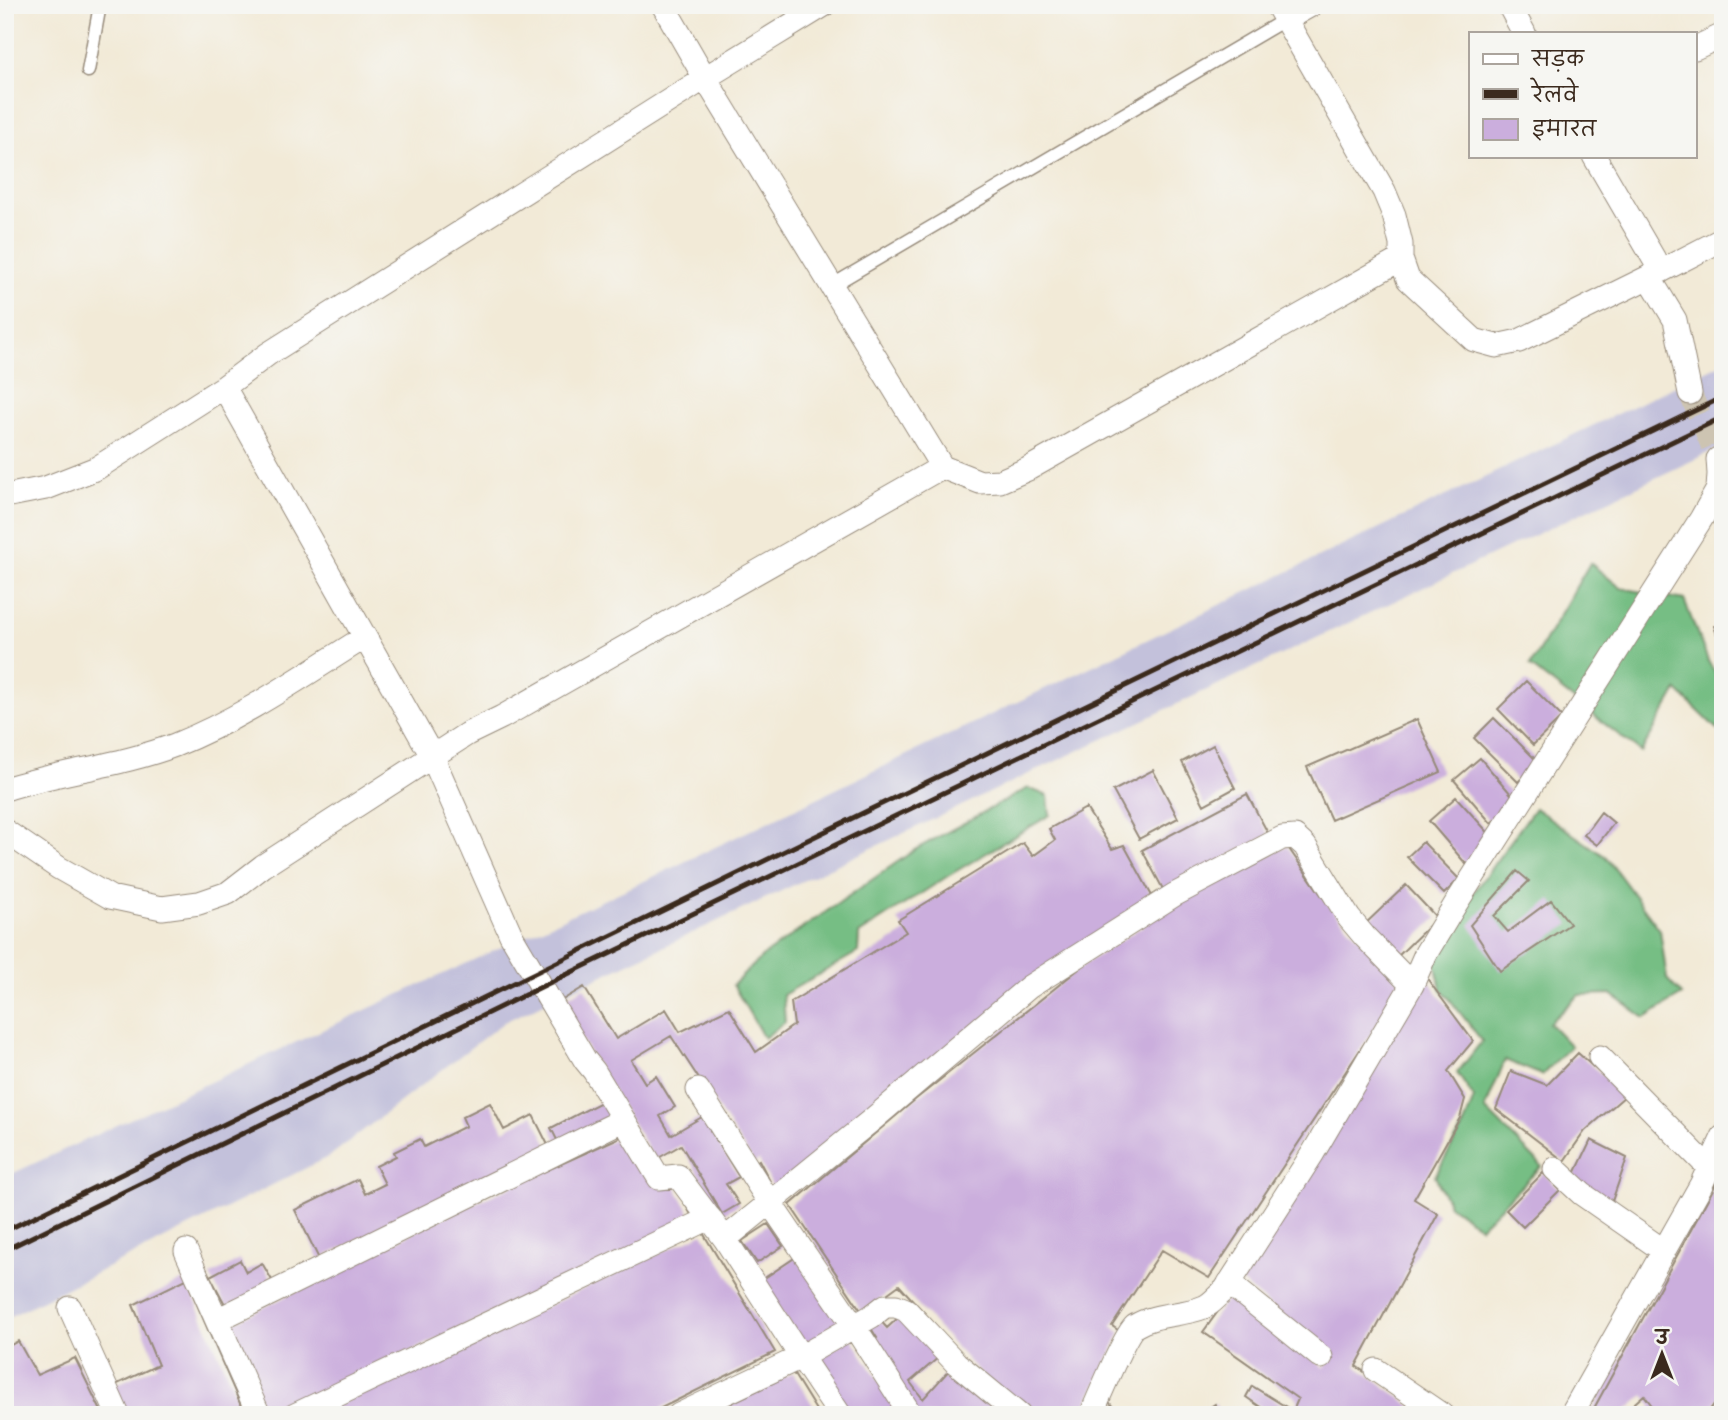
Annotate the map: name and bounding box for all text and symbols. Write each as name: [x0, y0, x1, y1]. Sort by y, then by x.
legend: [1469, 32, 1696, 158]
text: सड़क: [1531, 45, 1585, 72]
text: रेलवे: [1529, 77, 1579, 108]
text: इमारत: [1532, 115, 1598, 142]
north arrow: [1626, 1318, 1696, 1388]
text: उ: [1654, 1325, 1671, 1349]

